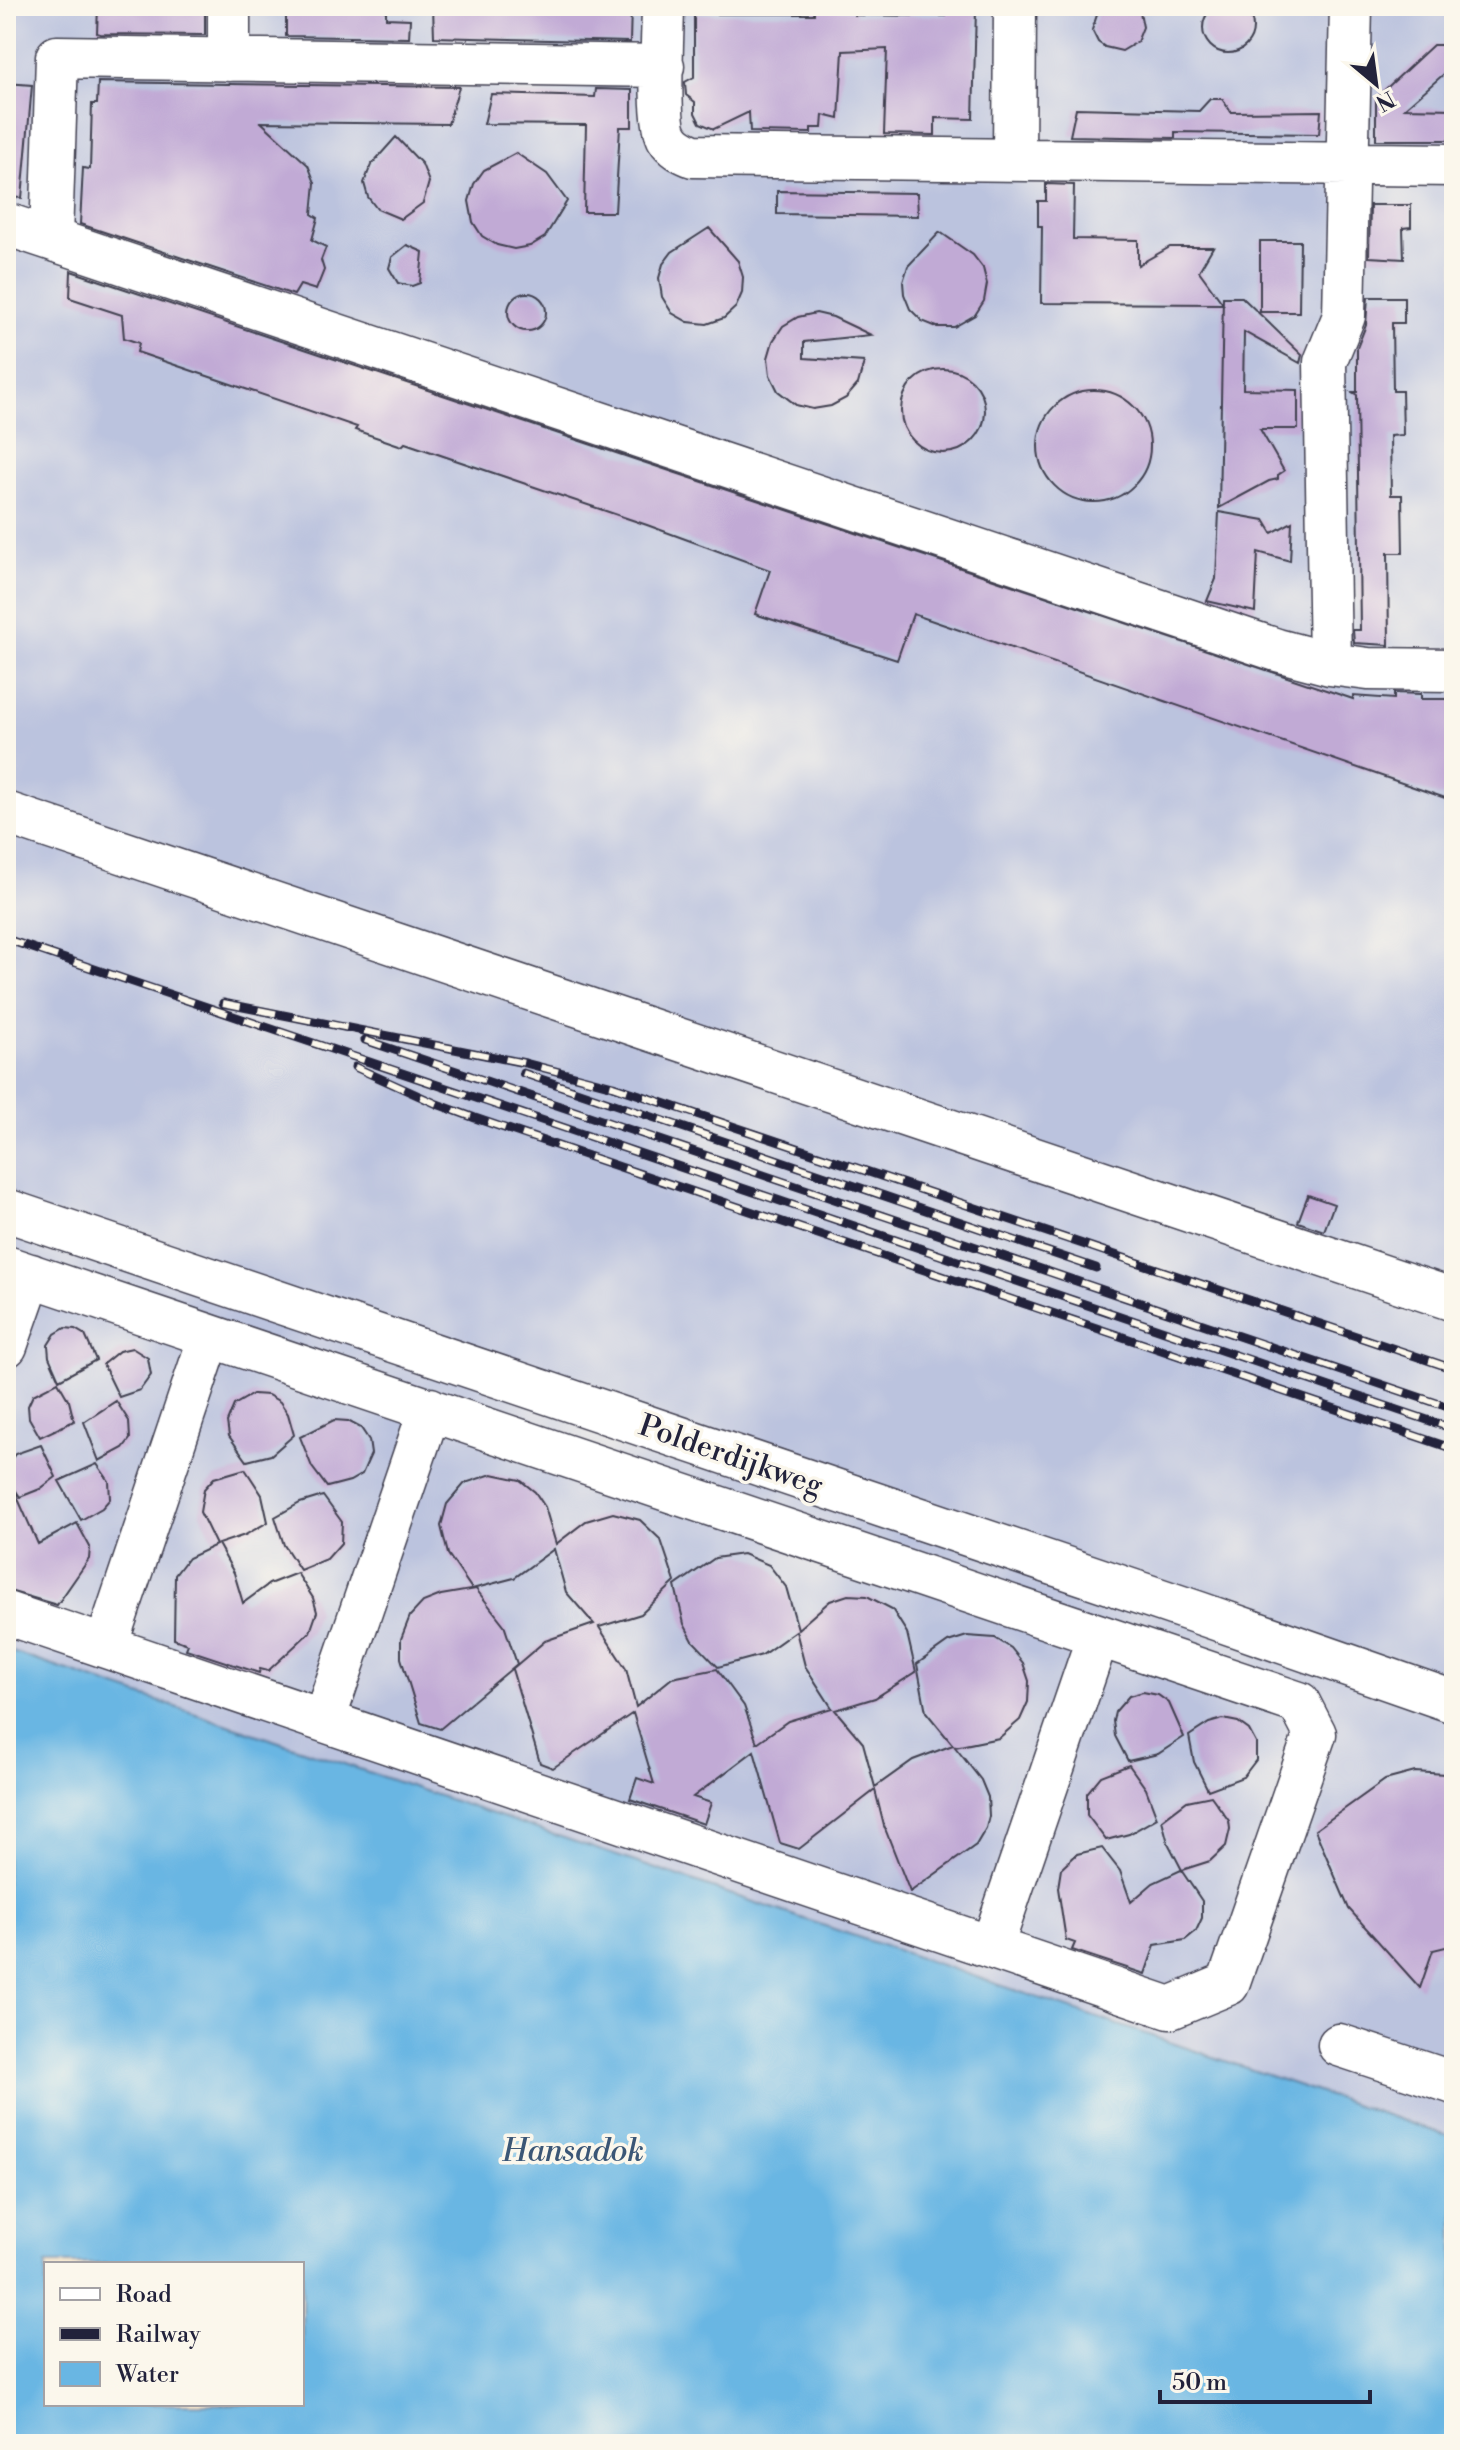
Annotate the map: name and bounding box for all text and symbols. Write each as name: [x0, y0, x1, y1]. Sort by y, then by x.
north arrow: [1336, 44, 1416, 124]
text: N: [1370, 84, 1399, 116]
street label: Polderdijkweg: [634, 1407, 828, 1505]
water label: Hansadok: [501, 2131, 644, 2171]
legend: [44, 2262, 304, 2406]
text: Road: [116, 2280, 172, 2310]
text: Railway: [116, 2320, 201, 2350]
scale bar: [1160, 2354, 1370, 2404]
text: Water: [115, 2360, 179, 2390]
text: 50 m: [1172, 2368, 1227, 2398]

